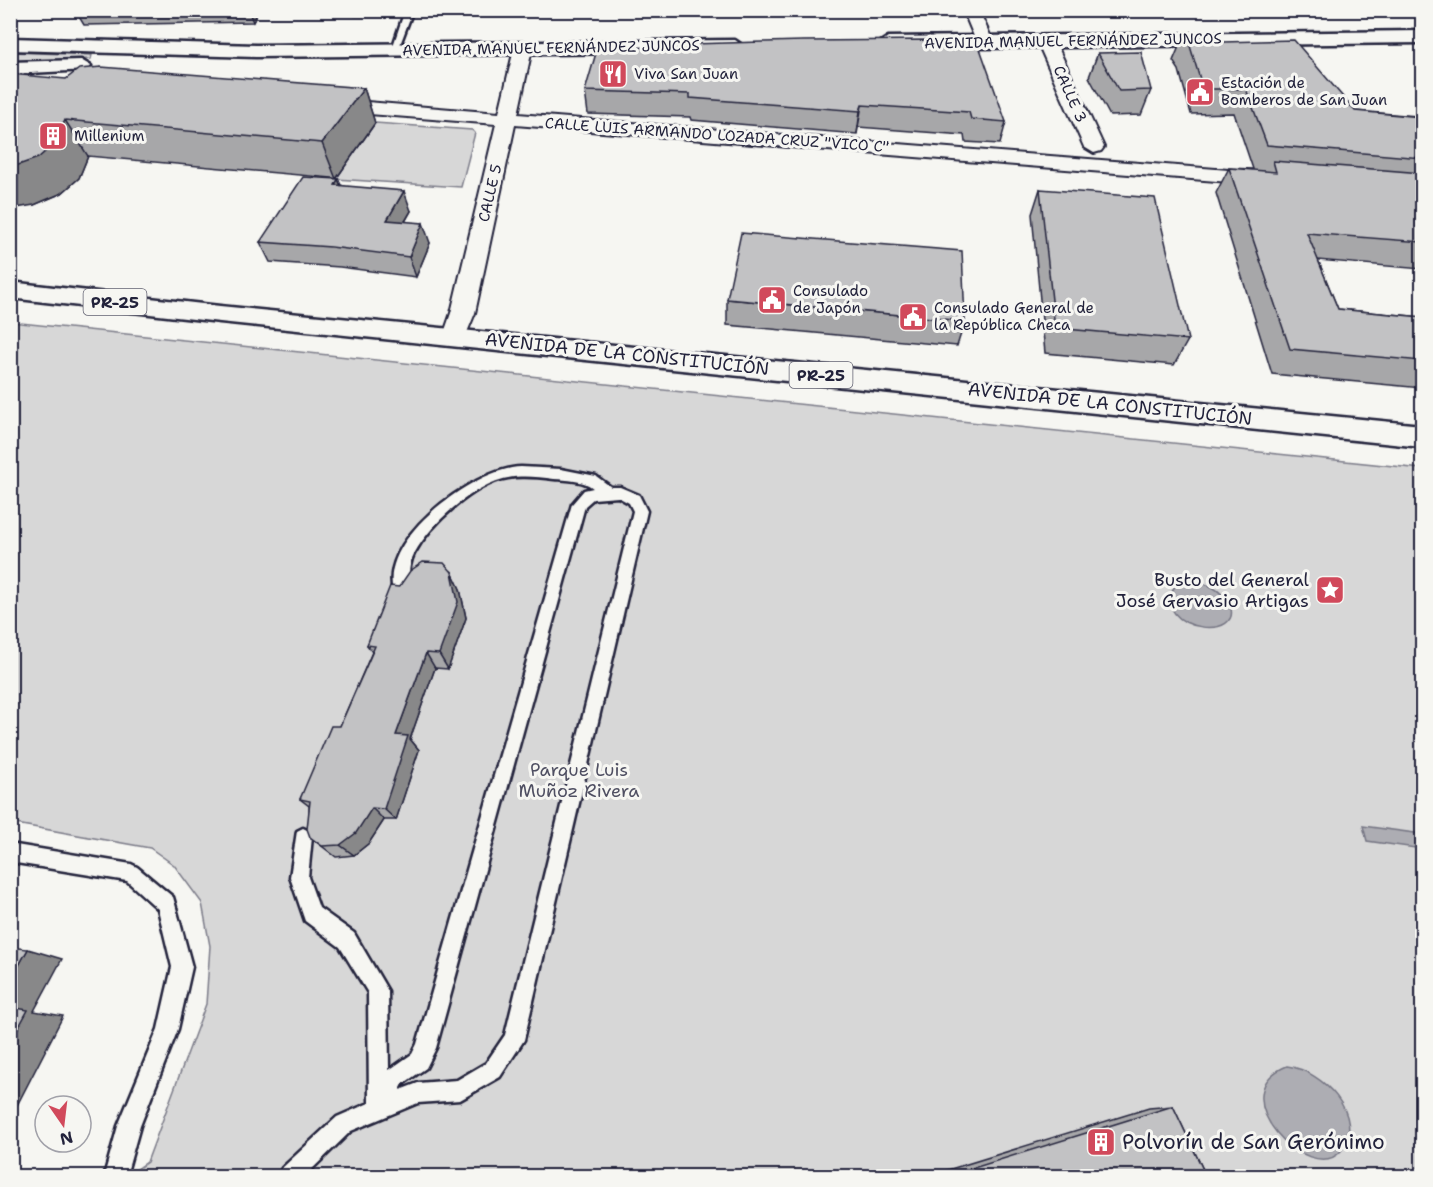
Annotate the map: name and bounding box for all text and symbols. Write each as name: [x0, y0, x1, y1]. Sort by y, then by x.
street label: AVENIDA MANUEL FERNÁNDEZ JUNCOS: [924, 27, 1222, 54]
street label: AVENIDA MANUEL FERNÁNDEZ JUNCOS: [402, 34, 700, 61]
restaurant icon: Viva San Juan: [597, 58, 629, 90]
street label: CALLE 3: [1049, 62, 1091, 126]
place label: Viva San Juan: [634, 64, 738, 84]
place label: Estación de Bomberos de San Juan: [1221, 73, 1387, 110]
public building icon: Estación de Bomberos de San Juan: [1184, 76, 1216, 108]
street label: CALLE LUIS ARMANDO LOZADA CRUZ "VICO C": [544, 113, 890, 157]
building icon: Millenium: [37, 120, 69, 152]
place label: Millenium: [74, 126, 145, 146]
street label: CALLE 5: [474, 162, 506, 224]
place label: Consulado de Japón: [793, 281, 868, 318]
public building icon: Consulado de Japón: [756, 284, 788, 316]
road number: PR-25: [84, 289, 146, 315]
place label: Consulado General de la República Checa: [934, 298, 1094, 335]
public building icon: Consulado General de la República Checa: [897, 301, 929, 333]
street label: AVENIDA DE LA CONSTITUCIÓN: [484, 327, 770, 381]
road number: PR-25: [790, 362, 852, 388]
street label: AVENIDA DE LA CONSTITUCIÓN: [967, 377, 1253, 431]
place label: Busto del General José Gervasio Artigas: [1116, 568, 1310, 613]
place icon: Busto del General José Gervasio Artigas: [1314, 574, 1346, 606]
park label: Parque Luis Muñoz Rivera: [519, 758, 639, 803]
north arrow: [33, 1094, 93, 1154]
text: N: [58, 1126, 75, 1150]
building icon: Polvorín de San Gerónimo: [1085, 1126, 1117, 1158]
place label: Polvorín de San Gerónimo: [1122, 1128, 1385, 1156]

